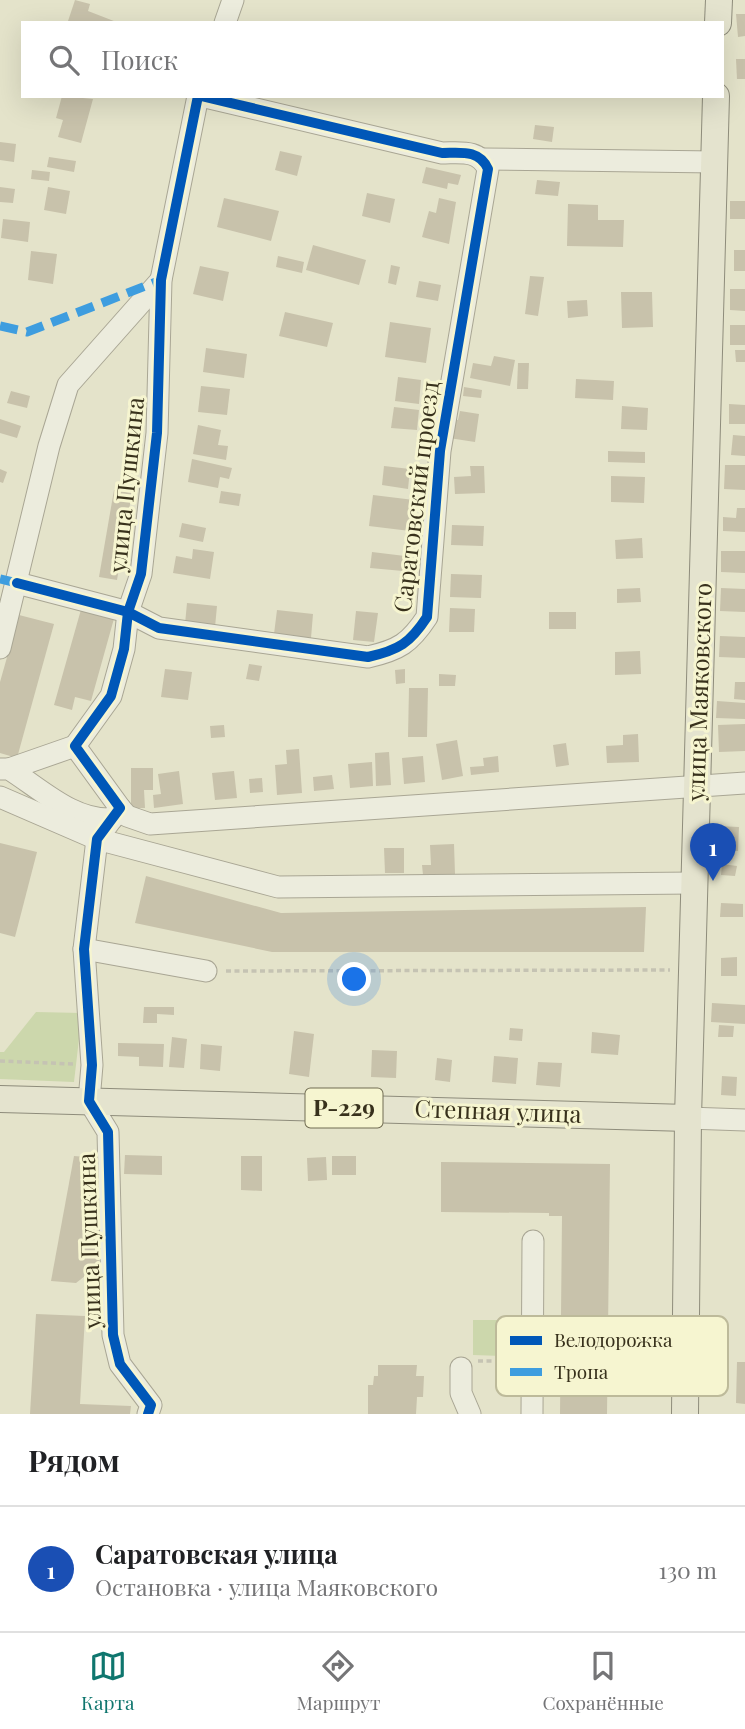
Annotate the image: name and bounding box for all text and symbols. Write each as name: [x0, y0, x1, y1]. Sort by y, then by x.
search box: [21, 21, 724, 98]
icon: search: [45, 41, 83, 79]
text: Поиск: [101, 42, 178, 77]
street label: Саратовский проезд: [385, 379, 445, 614]
street label: улица Пушкина: [100, 395, 150, 575]
street label: улица Маяковского: [678, 582, 718, 803]
pin: 1: [690, 823, 736, 881]
your location: [337, 962, 371, 996]
road number: Р-229: [306, 1088, 382, 1128]
street label: Степная улица: [414, 1091, 582, 1129]
street label: улица Пушкина: [69, 1152, 107, 1331]
legend: [496, 1316, 728, 1396]
text: Велодорожка: [554, 1326, 673, 1352]
text: Тропа: [554, 1358, 609, 1384]
text: Рядом: [28, 1440, 120, 1480]
text: Саратовская улица: [95, 1536, 338, 1571]
text: 1: [47, 1554, 55, 1585]
text: 130 m: [659, 1554, 717, 1585]
text: Остановка · улица Маяковского: [95, 1571, 438, 1602]
tab: Карта: [81, 1647, 134, 1715]
tab: Маршрут: [297, 1647, 380, 1715]
tab: Сохранённые: [543, 1647, 664, 1715]

